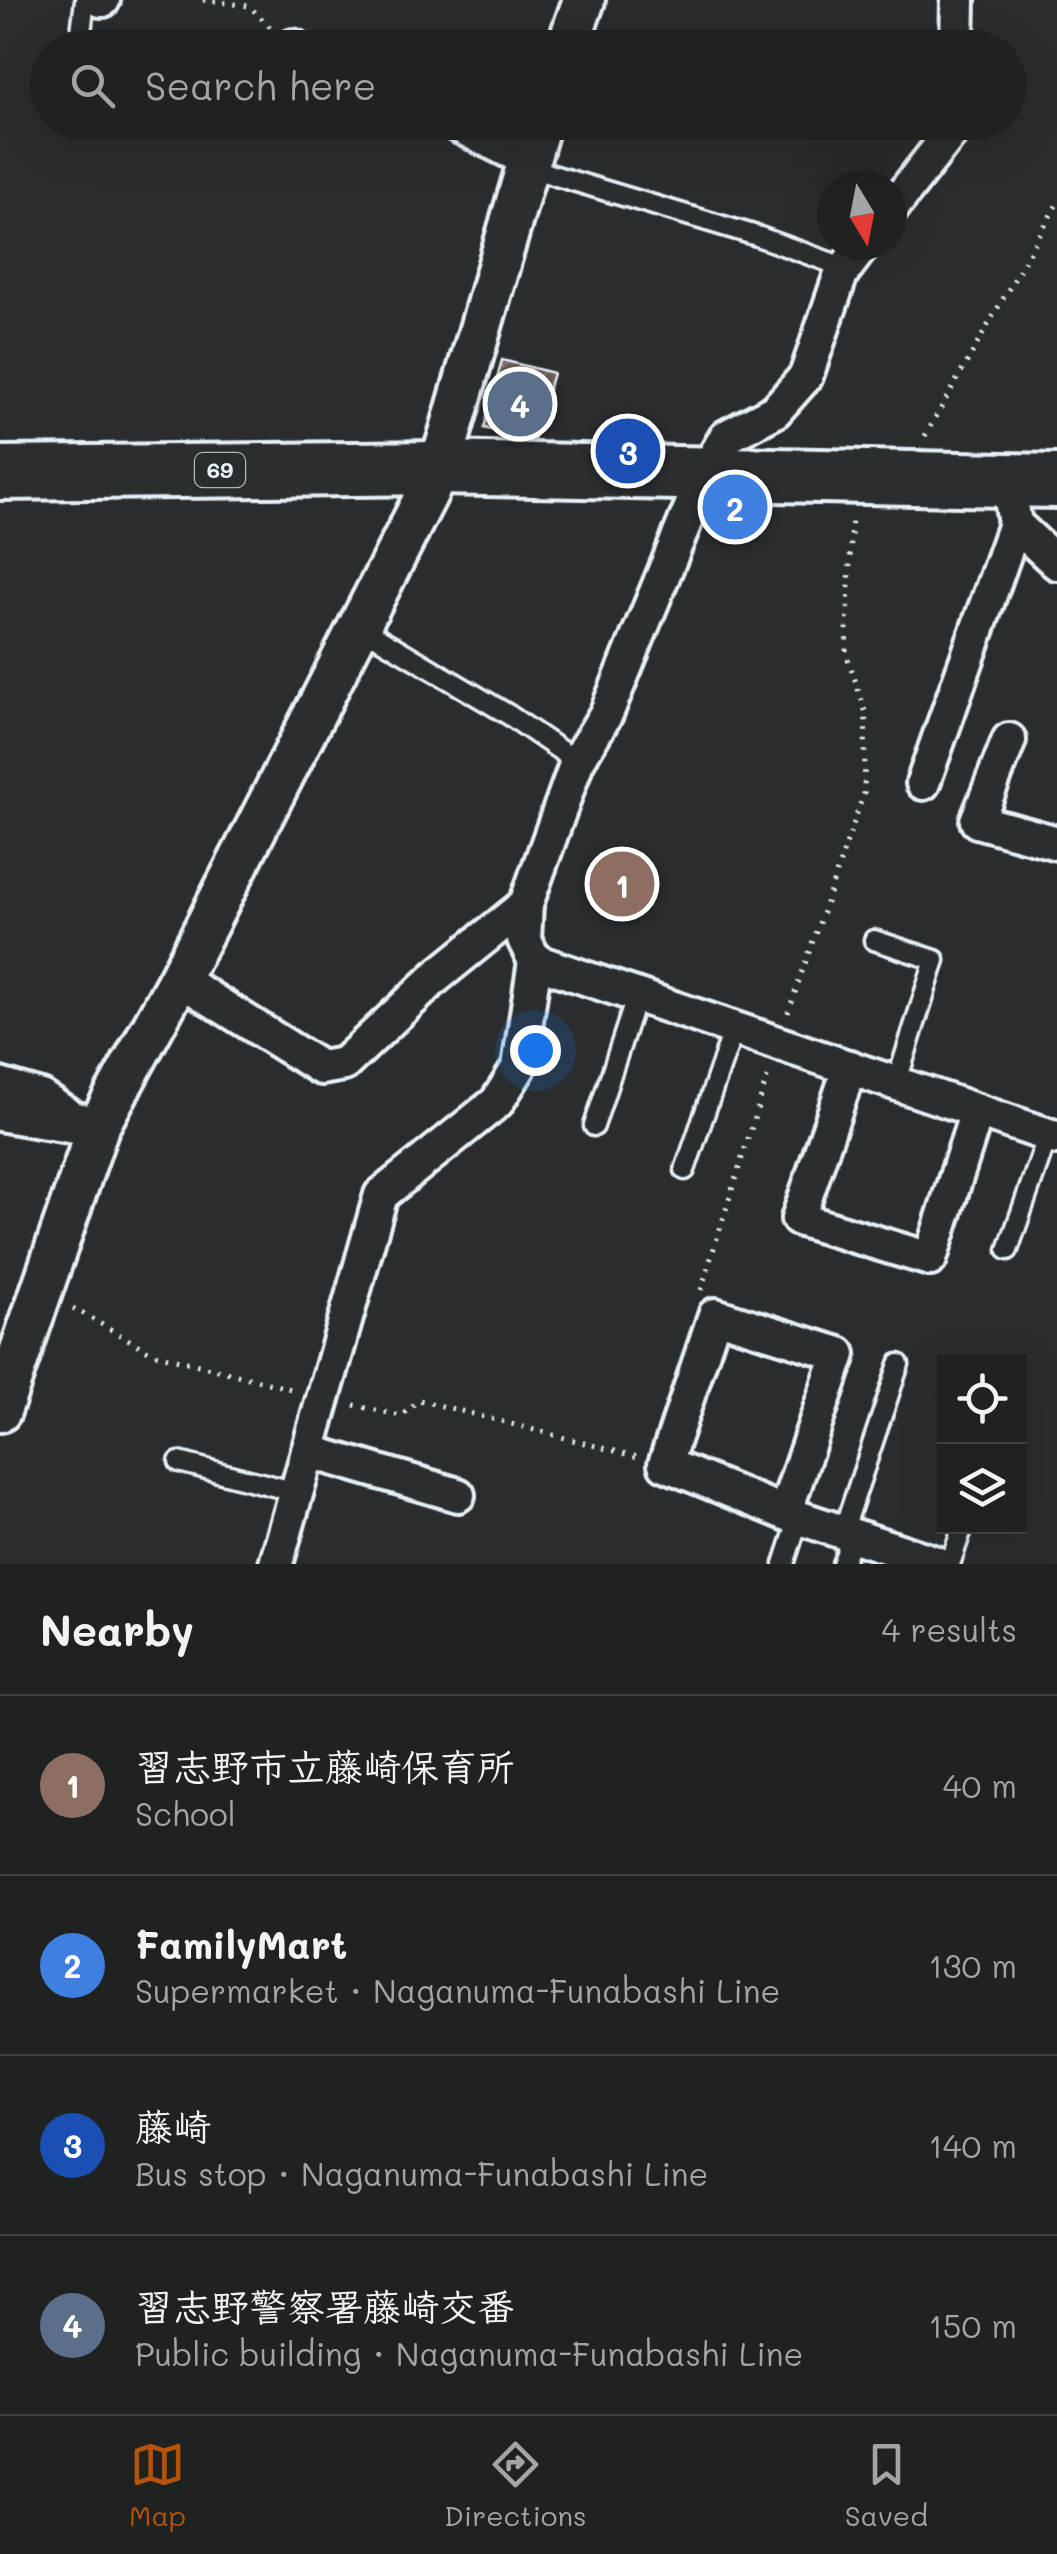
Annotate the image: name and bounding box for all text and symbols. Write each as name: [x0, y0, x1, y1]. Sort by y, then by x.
search box: [30, 30, 1027, 140]
icon: search: [65, 58, 120, 113]
text: Search here: [145, 60, 376, 110]
north arrow: [817, 170, 907, 260]
pin: 4: [488, 366, 552, 442]
pin: 3: [596, 414, 660, 488]
road number: 69: [195, 453, 245, 487]
pin: 2: [702, 470, 768, 544]
pin: 1: [590, 846, 654, 922]
your location: [510, 1025, 561, 1076]
map controls: [937, 1354, 1027, 1534]
button: locate: [937, 1354, 1027, 1444]
button: layers: [937, 1444, 1027, 1534]
text: Nearby: [40, 1602, 194, 1657]
text: 4 results: [881, 1608, 1017, 1650]
text: 習志野市立藤崎保育所: [135, 1741, 515, 1791]
text: 1: [65, 1764, 80, 1806]
text: 40 m: [943, 1764, 1017, 1806]
text: School: [135, 1792, 236, 1834]
text: FamilyMart: [135, 1919, 347, 1969]
text: 2: [64, 1944, 81, 1986]
text: 130 m: [928, 1944, 1017, 1986]
text: Supermarket · Naganuma-Funabashi Line: [135, 1969, 780, 2011]
text: 藤崎: [135, 2101, 211, 2151]
text: 3: [63, 2124, 82, 2166]
text: 140 m: [928, 2124, 1017, 2166]
text: Bus stop · Naganuma-Funabashi Line: [135, 2152, 708, 2194]
text: 習志野警察署藤崎交番: [135, 2281, 515, 2331]
text: 4: [62, 2304, 83, 2346]
text: 150 m: [929, 2304, 1017, 2346]
text: Public building · Naganuma-Funabashi Line: [135, 2332, 803, 2374]
tab: Map: [129, 2437, 186, 2533]
tab: Directions: [444, 2437, 587, 2533]
tab: Saved: [845, 2437, 928, 2533]

